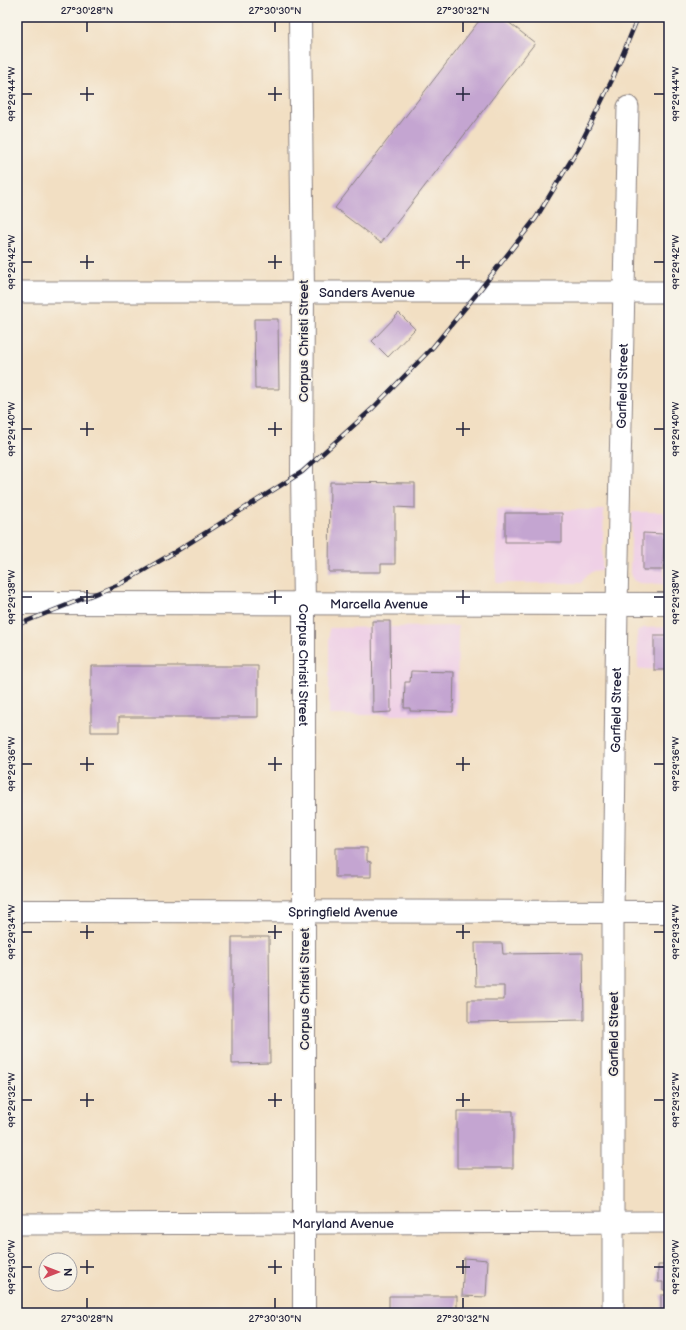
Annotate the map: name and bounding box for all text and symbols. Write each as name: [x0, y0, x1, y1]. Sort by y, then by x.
text: 27°30'28"N: [61, 5, 113, 17]
text: 27°30'30"N: [249, 5, 301, 17]
text: 27°30'32"N: [437, 5, 490, 17]
text: 99°29'44"W: [6, 66, 18, 122]
text: 99°29'44"W: [670, 66, 682, 122]
text: 99°29'42"W: [6, 235, 18, 289]
text: 99°29'42"W: [670, 235, 682, 289]
street label: Corpus Christi Street: [296, 280, 312, 402]
street label: Sanders Avenue: [319, 285, 415, 301]
street label: Garfield Street: [614, 343, 632, 429]
text: 99°29'40"W: [6, 402, 18, 456]
text: 99°29'40"W: [670, 402, 682, 456]
text: 99°29'38"W: [6, 570, 18, 624]
text: 99°29'38"W: [670, 570, 682, 624]
street label: Marcella Avenue: [330, 596, 428, 613]
street label: Corpus Christi Street: [295, 604, 311, 726]
street label: Garfield Street: [608, 667, 625, 753]
text: 99°29'36"W: [6, 736, 18, 792]
text: 99°29'36"W: [670, 736, 682, 792]
text: 99°29'34"W: [6, 904, 18, 960]
street label: Springfield Avenue: [288, 904, 398, 921]
text: 99°29'34"W: [670, 904, 682, 960]
street label: Corpus Christi Street: [297, 928, 313, 1050]
street label: Garfield Street: [606, 991, 622, 1077]
text: 99°29'32"W: [6, 1073, 18, 1127]
text: 99°29'32"W: [670, 1073, 682, 1127]
street label: Maryland Avenue: [292, 1216, 394, 1232]
text: 99°29'30"W: [6, 1240, 18, 1294]
text: 99°29'30"W: [670, 1240, 682, 1294]
north arrow: [38, 1252, 78, 1292]
text: N: [61, 1268, 74, 1276]
text: 27°30'28"N: [61, 1313, 113, 1325]
text: 27°30'30"N: [249, 1313, 301, 1325]
text: 27°30'32"N: [437, 1313, 490, 1325]

